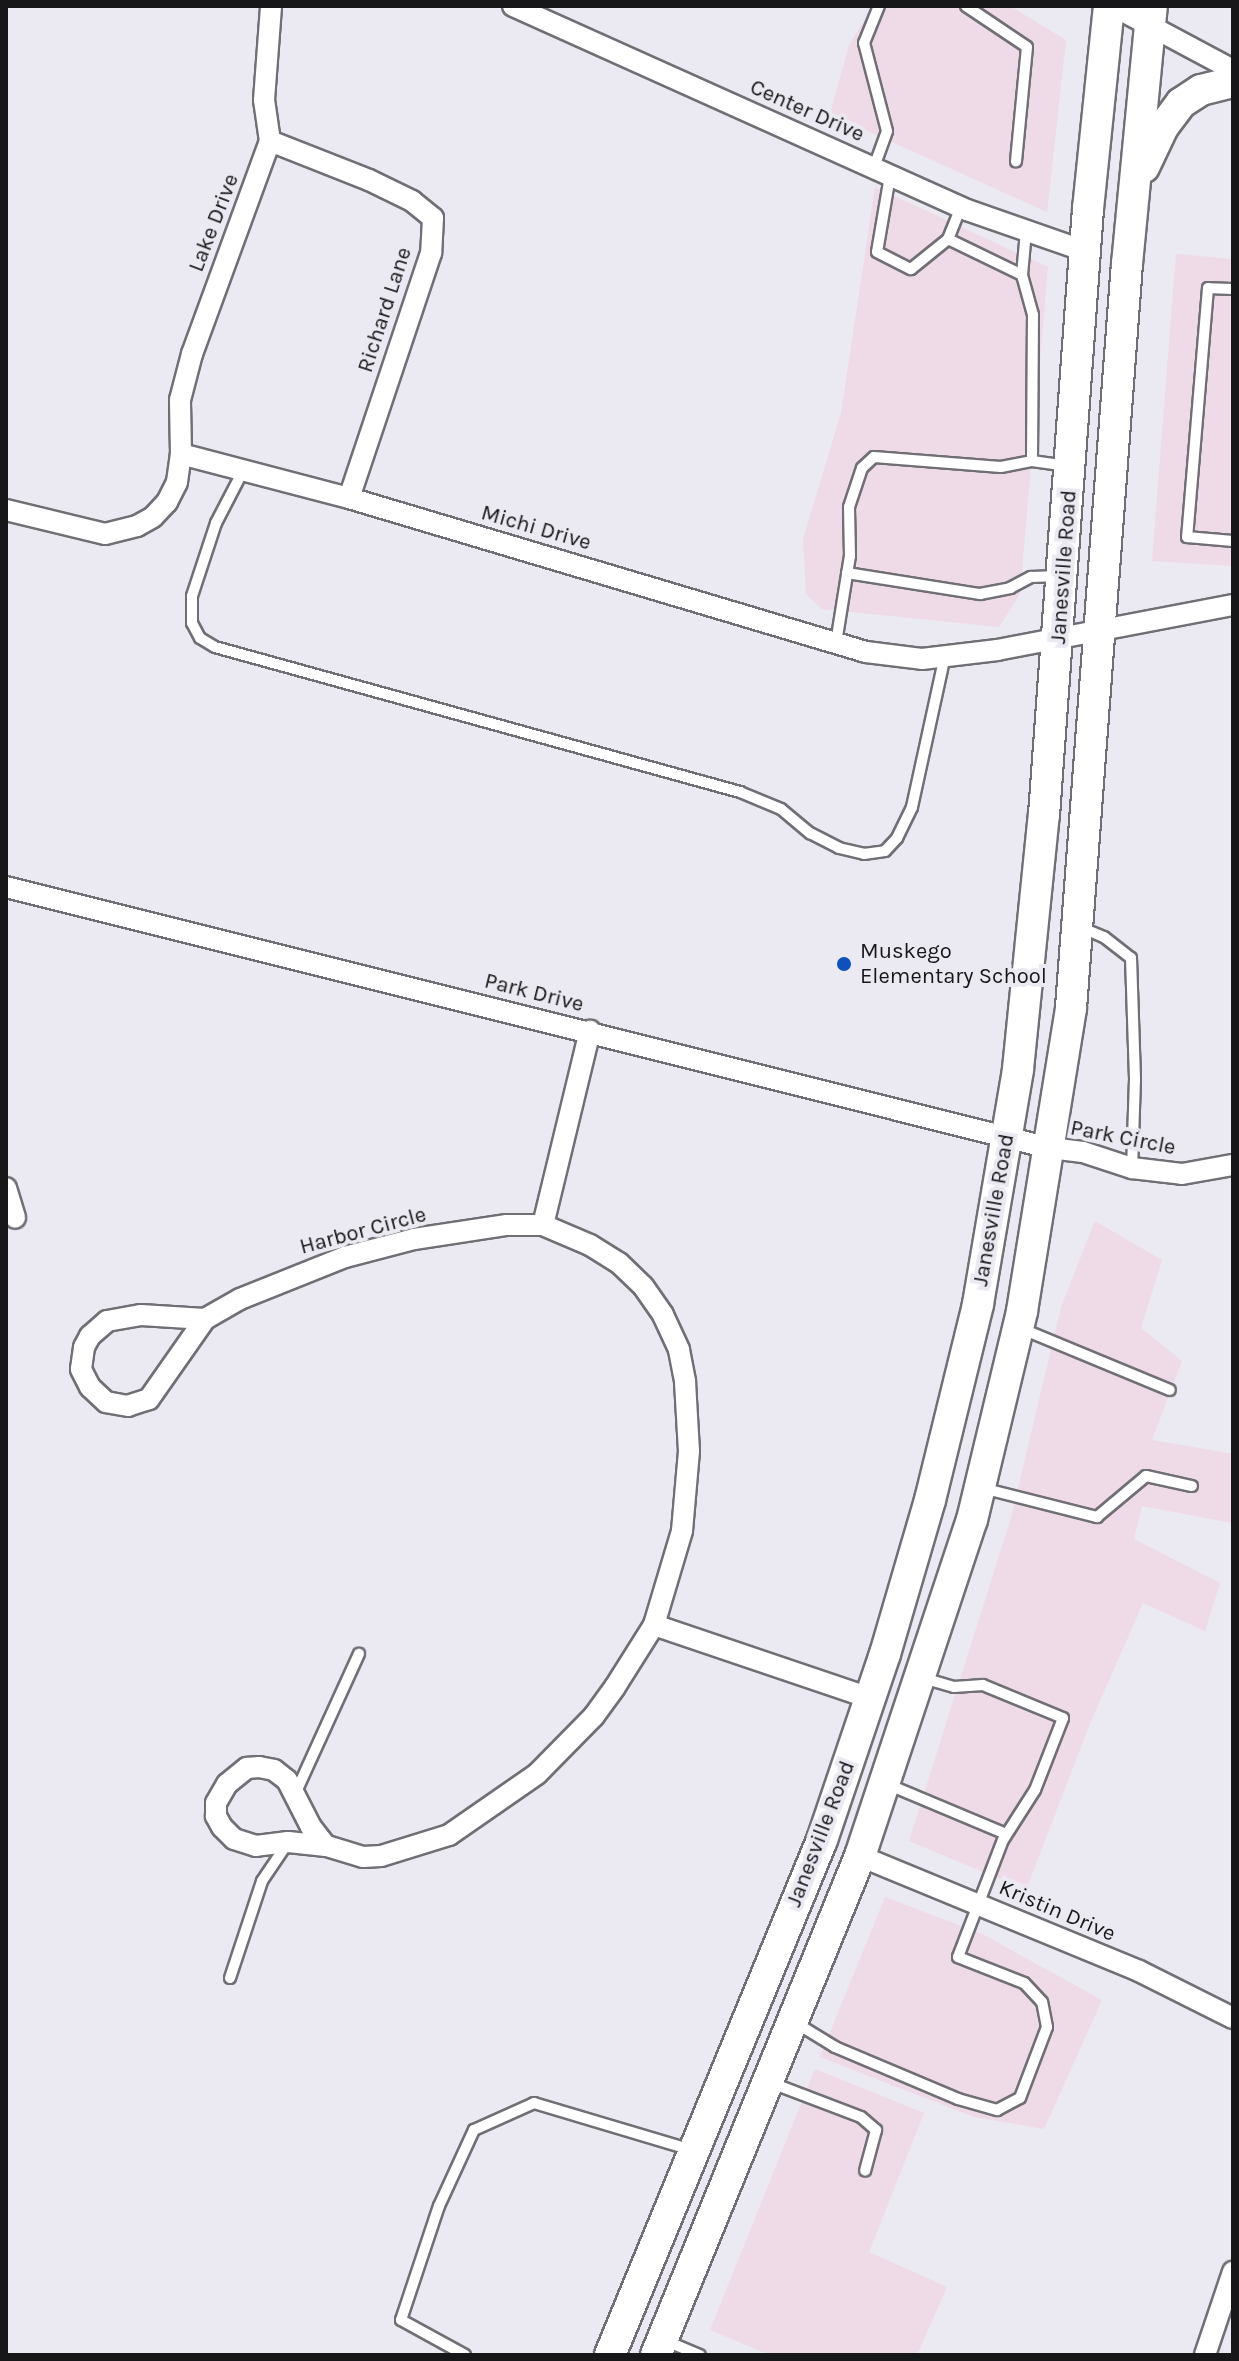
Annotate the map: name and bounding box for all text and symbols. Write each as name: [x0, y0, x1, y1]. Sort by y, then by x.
street label: Center Drive: [746, 74, 868, 148]
street label: Lake Drive: [183, 170, 245, 276]
street label: Richard Lane: [352, 244, 418, 376]
street label: Janesville Road: [1045, 489, 1083, 645]
street label: Michi Drive: [478, 500, 594, 556]
place label: Muskego Elementary School: [860, 938, 1047, 990]
marker: Muskego Elementary School: [835, 955, 853, 973]
street label: Park Drive: [482, 968, 586, 1018]
street label: Park Circle: [1068, 1115, 1178, 1161]
street label: Janesville Road: [968, 1132, 1020, 1288]
street label: Harbor Circle: [297, 1201, 429, 1261]
street label: Janesville Road: [781, 1757, 861, 1911]
street label: Kristin Drive: [995, 1875, 1119, 1947]

